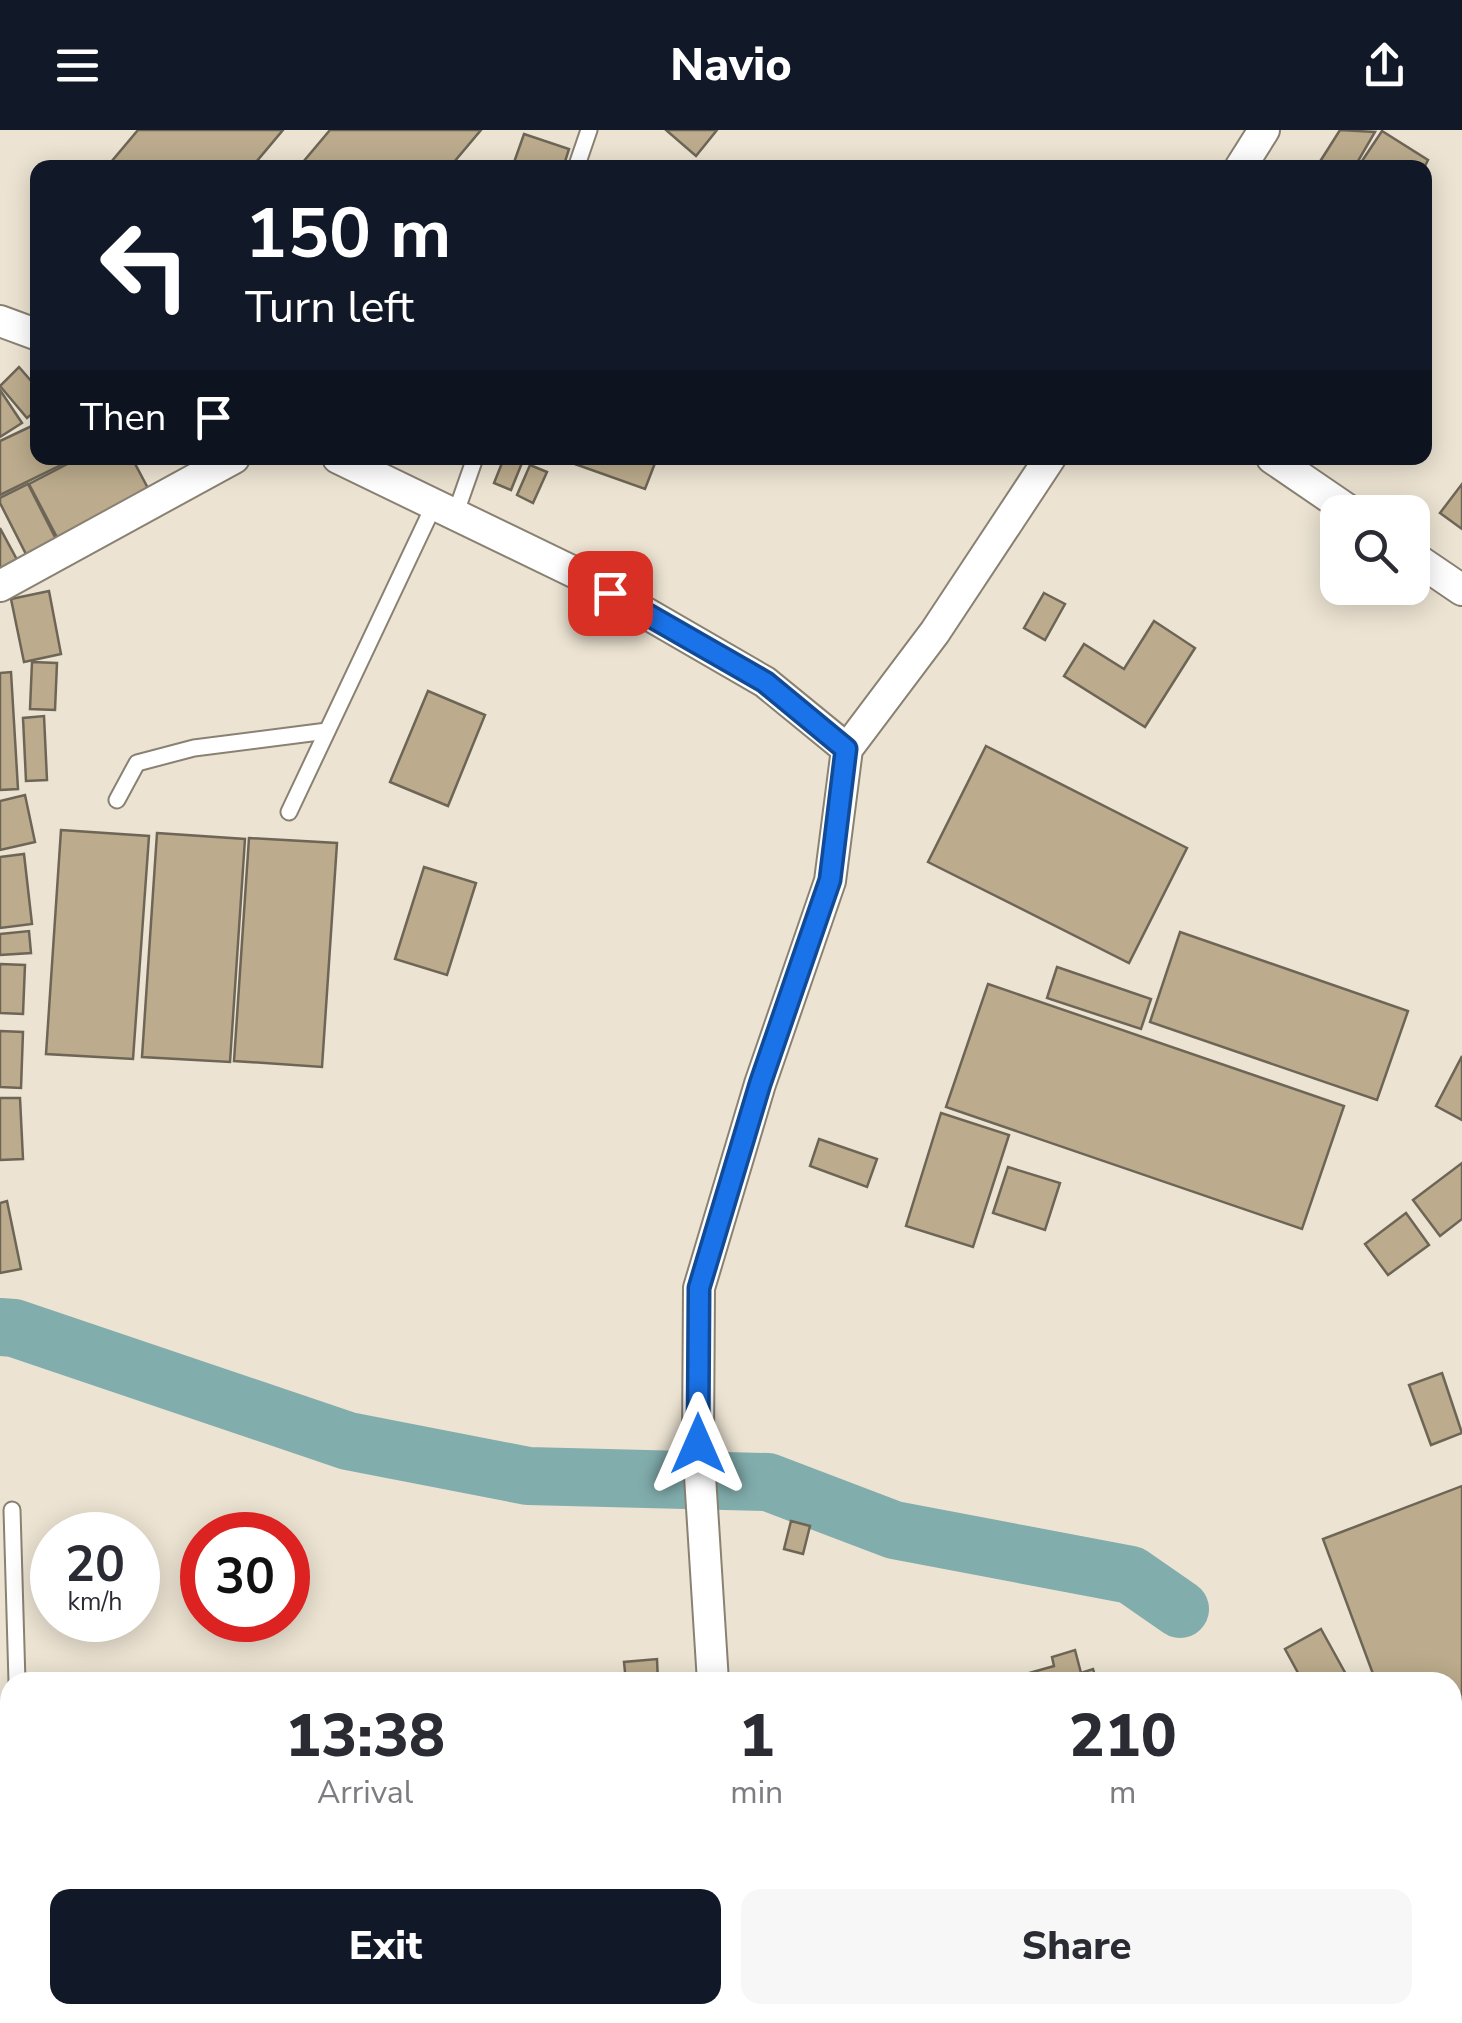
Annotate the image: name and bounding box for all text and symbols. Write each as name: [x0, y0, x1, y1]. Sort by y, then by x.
text: Navio: [670, 35, 792, 96]
icon: menu: [50, 38, 105, 93]
icon: share: [1357, 38, 1412, 93]
text: 150 m: [245, 186, 451, 282]
icon: left: [80, 200, 210, 330]
text: Turn left: [245, 277, 414, 338]
icon: arrive: [186, 390, 241, 445]
text: Then: [80, 392, 166, 443]
map controls: [1320, 495, 1430, 605]
button: search: [1320, 495, 1430, 605]
pin: [568, 551, 653, 636]
icon: arrive: [583, 566, 638, 621]
position arrow: [646, 1392, 750, 1496]
speed limit sign: 30: [180, 1512, 310, 1642]
text: 20: [65, 1530, 125, 1599]
text: km/h: [67, 1585, 123, 1619]
text: 13:38: [285, 1695, 445, 1777]
text: 1: [739, 1695, 775, 1777]
text: 210: [1069, 1695, 1177, 1777]
text: Arrival: [317, 1771, 413, 1814]
text: min: [730, 1771, 783, 1814]
text: m: [1109, 1771, 1136, 1814]
button: Exit: [50, 1889, 721, 2004]
button: Share: [741, 1889, 1412, 2004]

